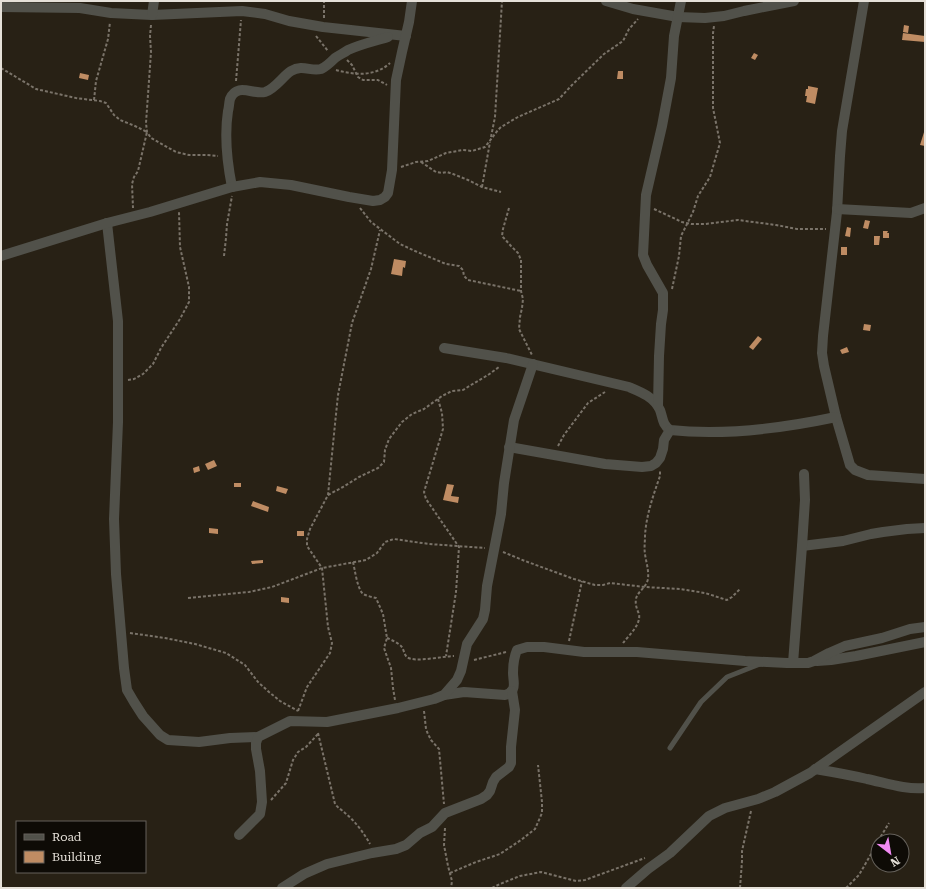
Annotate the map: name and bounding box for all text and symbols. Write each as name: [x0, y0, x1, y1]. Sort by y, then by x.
legend: [16, 821, 146, 873]
text: Road: [52, 830, 82, 844]
north arrow: [870, 833, 910, 873]
text: Building: [52, 850, 101, 864]
text: N: [887, 853, 902, 869]

